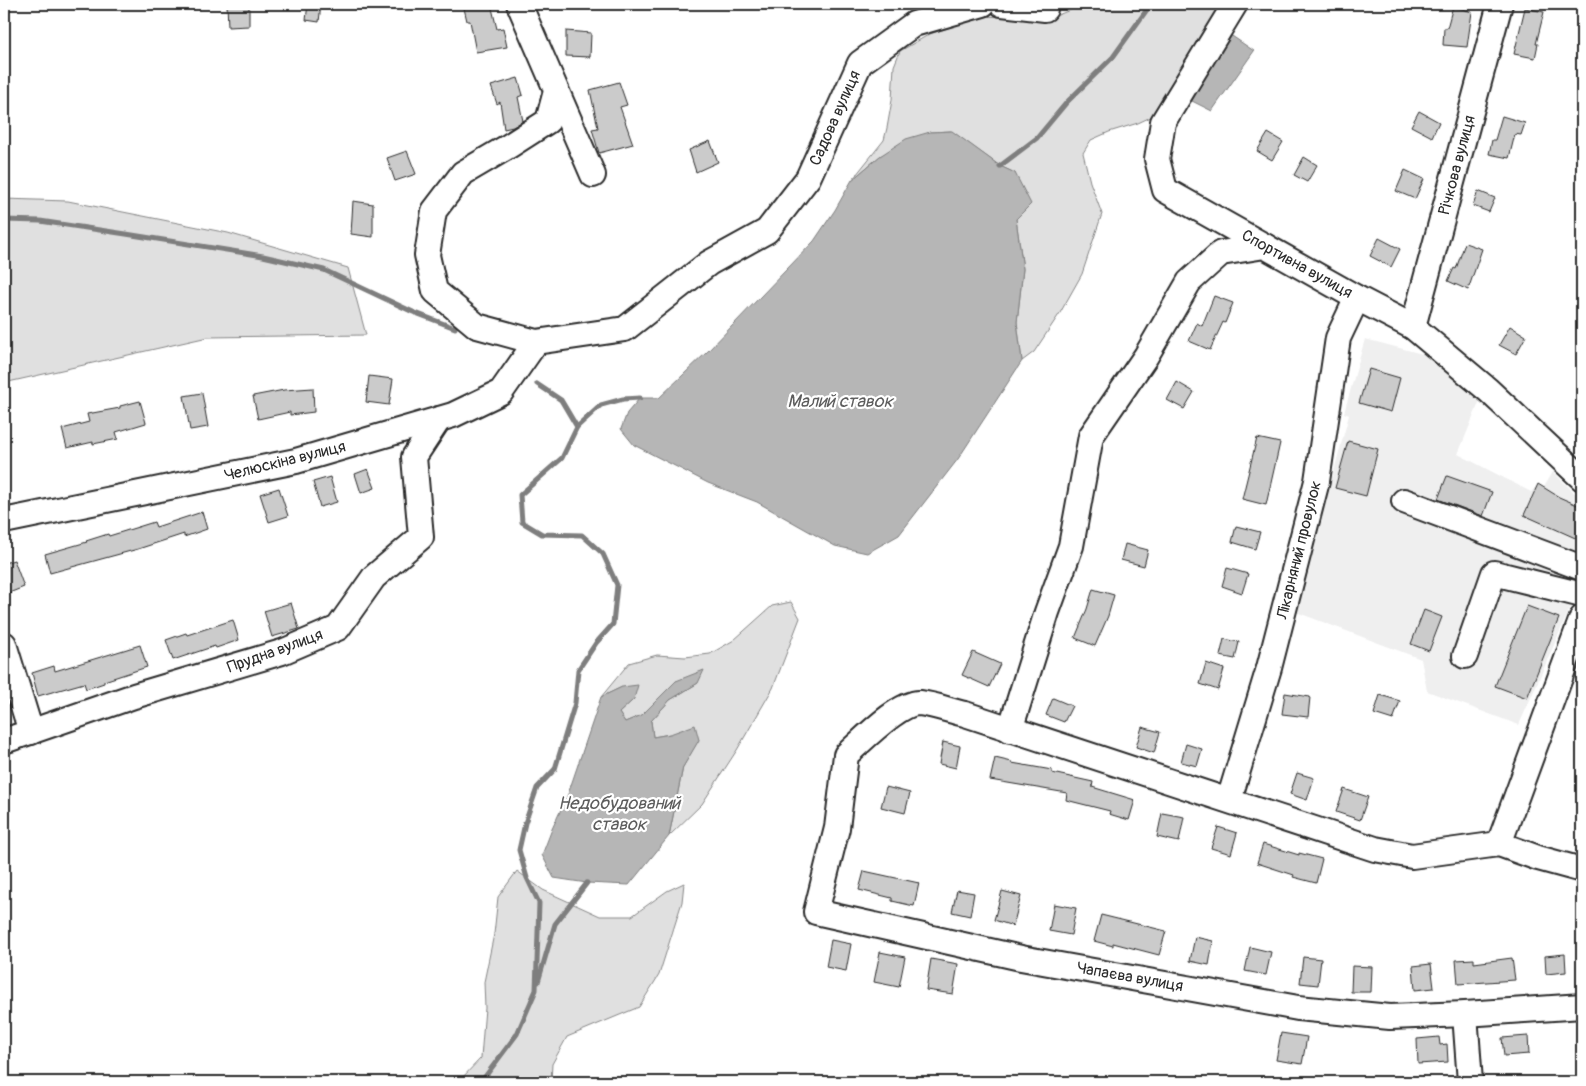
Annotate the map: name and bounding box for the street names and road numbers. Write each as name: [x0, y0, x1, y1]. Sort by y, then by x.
street label: Садова вулиця: [805, 67, 865, 169]
street label: Річкова вулиця: [1434, 113, 1480, 217]
street label: Спортивна вулиця: [1238, 225, 1356, 303]
street label: Челюскіна вулиця: [222, 436, 348, 486]
street label: Лікарняний провулок: [1272, 479, 1326, 622]
street label: Прудна вулиця: [224, 624, 326, 678]
street label: Чапаєва вулиця: [1075, 958, 1185, 996]

